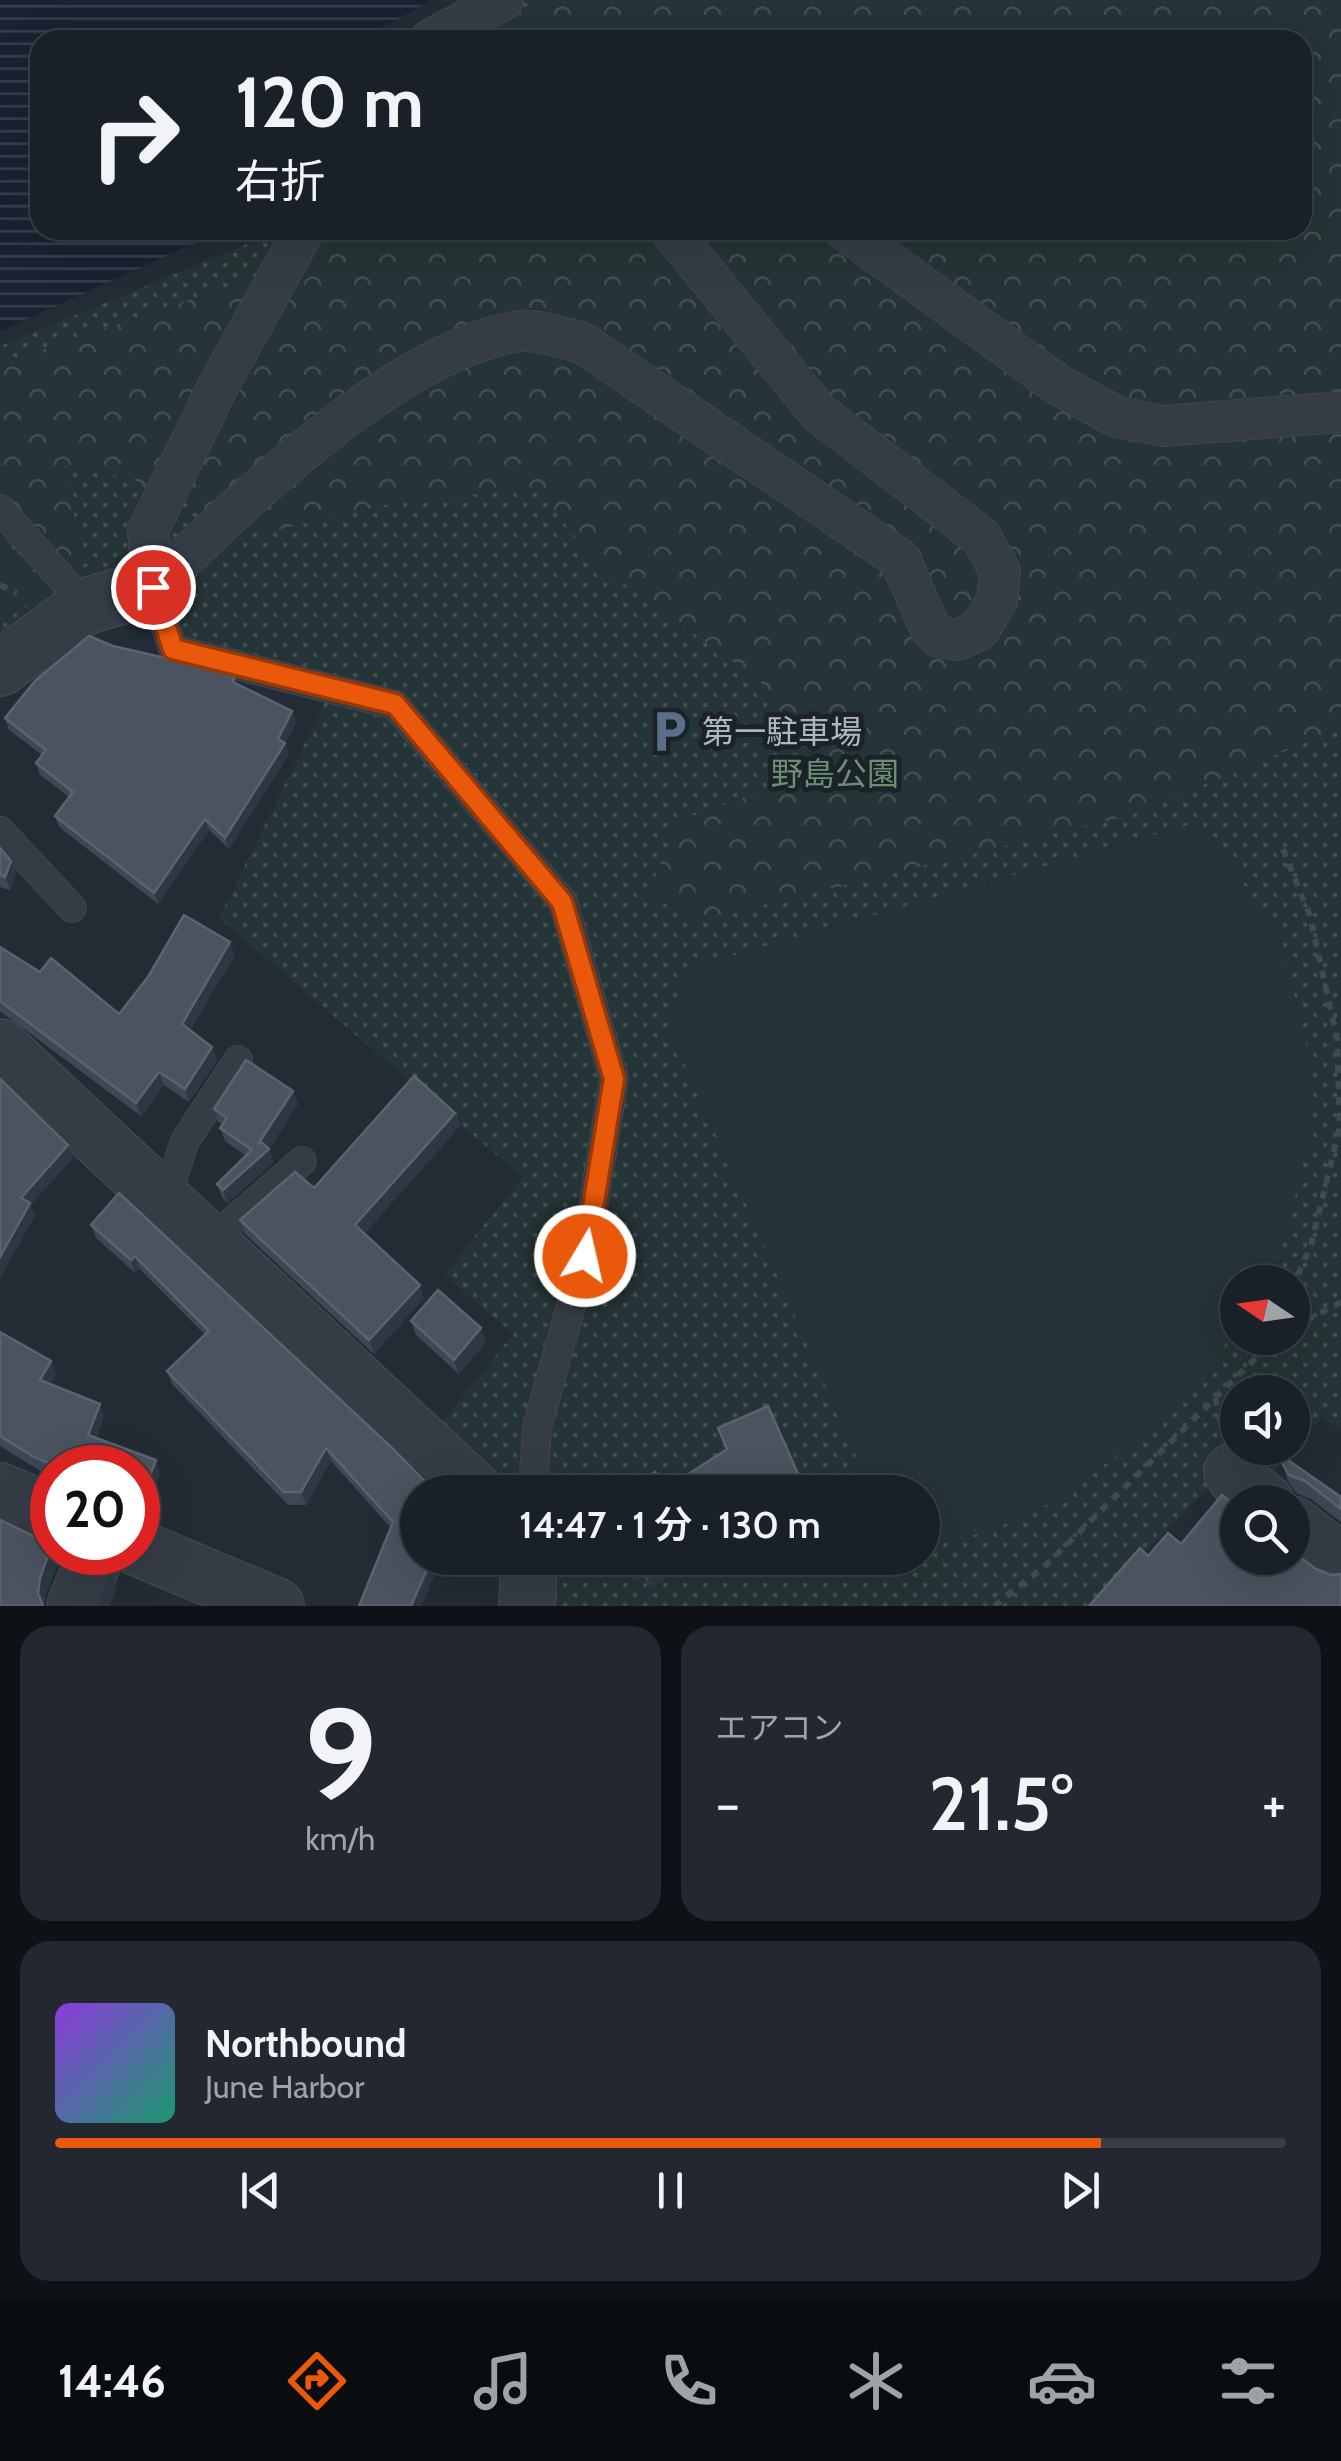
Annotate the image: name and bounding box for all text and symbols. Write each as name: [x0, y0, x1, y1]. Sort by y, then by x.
text: 120 m: [235, 59, 424, 145]
icon: right: [70, 70, 200, 200]
text: 右折: [235, 154, 325, 208]
pin: [111, 545, 196, 630]
icon: arrive: [126, 560, 181, 615]
parking icon: 第一駐車場: [645, 707, 693, 755]
place label: 第一駐車場: [702, 712, 862, 751]
park label: 野島公園: [771, 754, 899, 793]
position arrow: [533, 1204, 637, 1308]
north arrow: [1220, 1265, 1310, 1355]
map controls: [1220, 1265, 1310, 1575]
button: sound: [1220, 1375, 1310, 1465]
speed limit sign: 20: [30, 1445, 160, 1575]
button: search: [1220, 1485, 1310, 1575]
text: 14:47 · 1 分 · 130 m: [519, 1501, 821, 1548]
text: 9: [304, 1675, 377, 1833]
text: エアコン: [716, 1708, 844, 1747]
text: 21.5°: [929, 1758, 1073, 1849]
text: −: [716, 1770, 740, 1837]
text: +: [1262, 1770, 1286, 1837]
text: km/h: [305, 1819, 375, 1858]
text: Northbound: [205, 2020, 407, 2067]
text: June Harbor: [205, 2067, 364, 2106]
icon: previous: [233, 2163, 288, 2218]
icon: pause: [643, 2163, 698, 2218]
icon: next: [1053, 2163, 1108, 2218]
icon: directions: [282, 2346, 352, 2416]
icon: music: [468, 2346, 538, 2416]
icon: phone: [654, 2346, 724, 2416]
icon: climate: [841, 2346, 911, 2416]
icon: car: [1027, 2346, 1097, 2416]
icon: filters: [1213, 2346, 1283, 2416]
text: 14:46: [58, 2354, 166, 2408]

